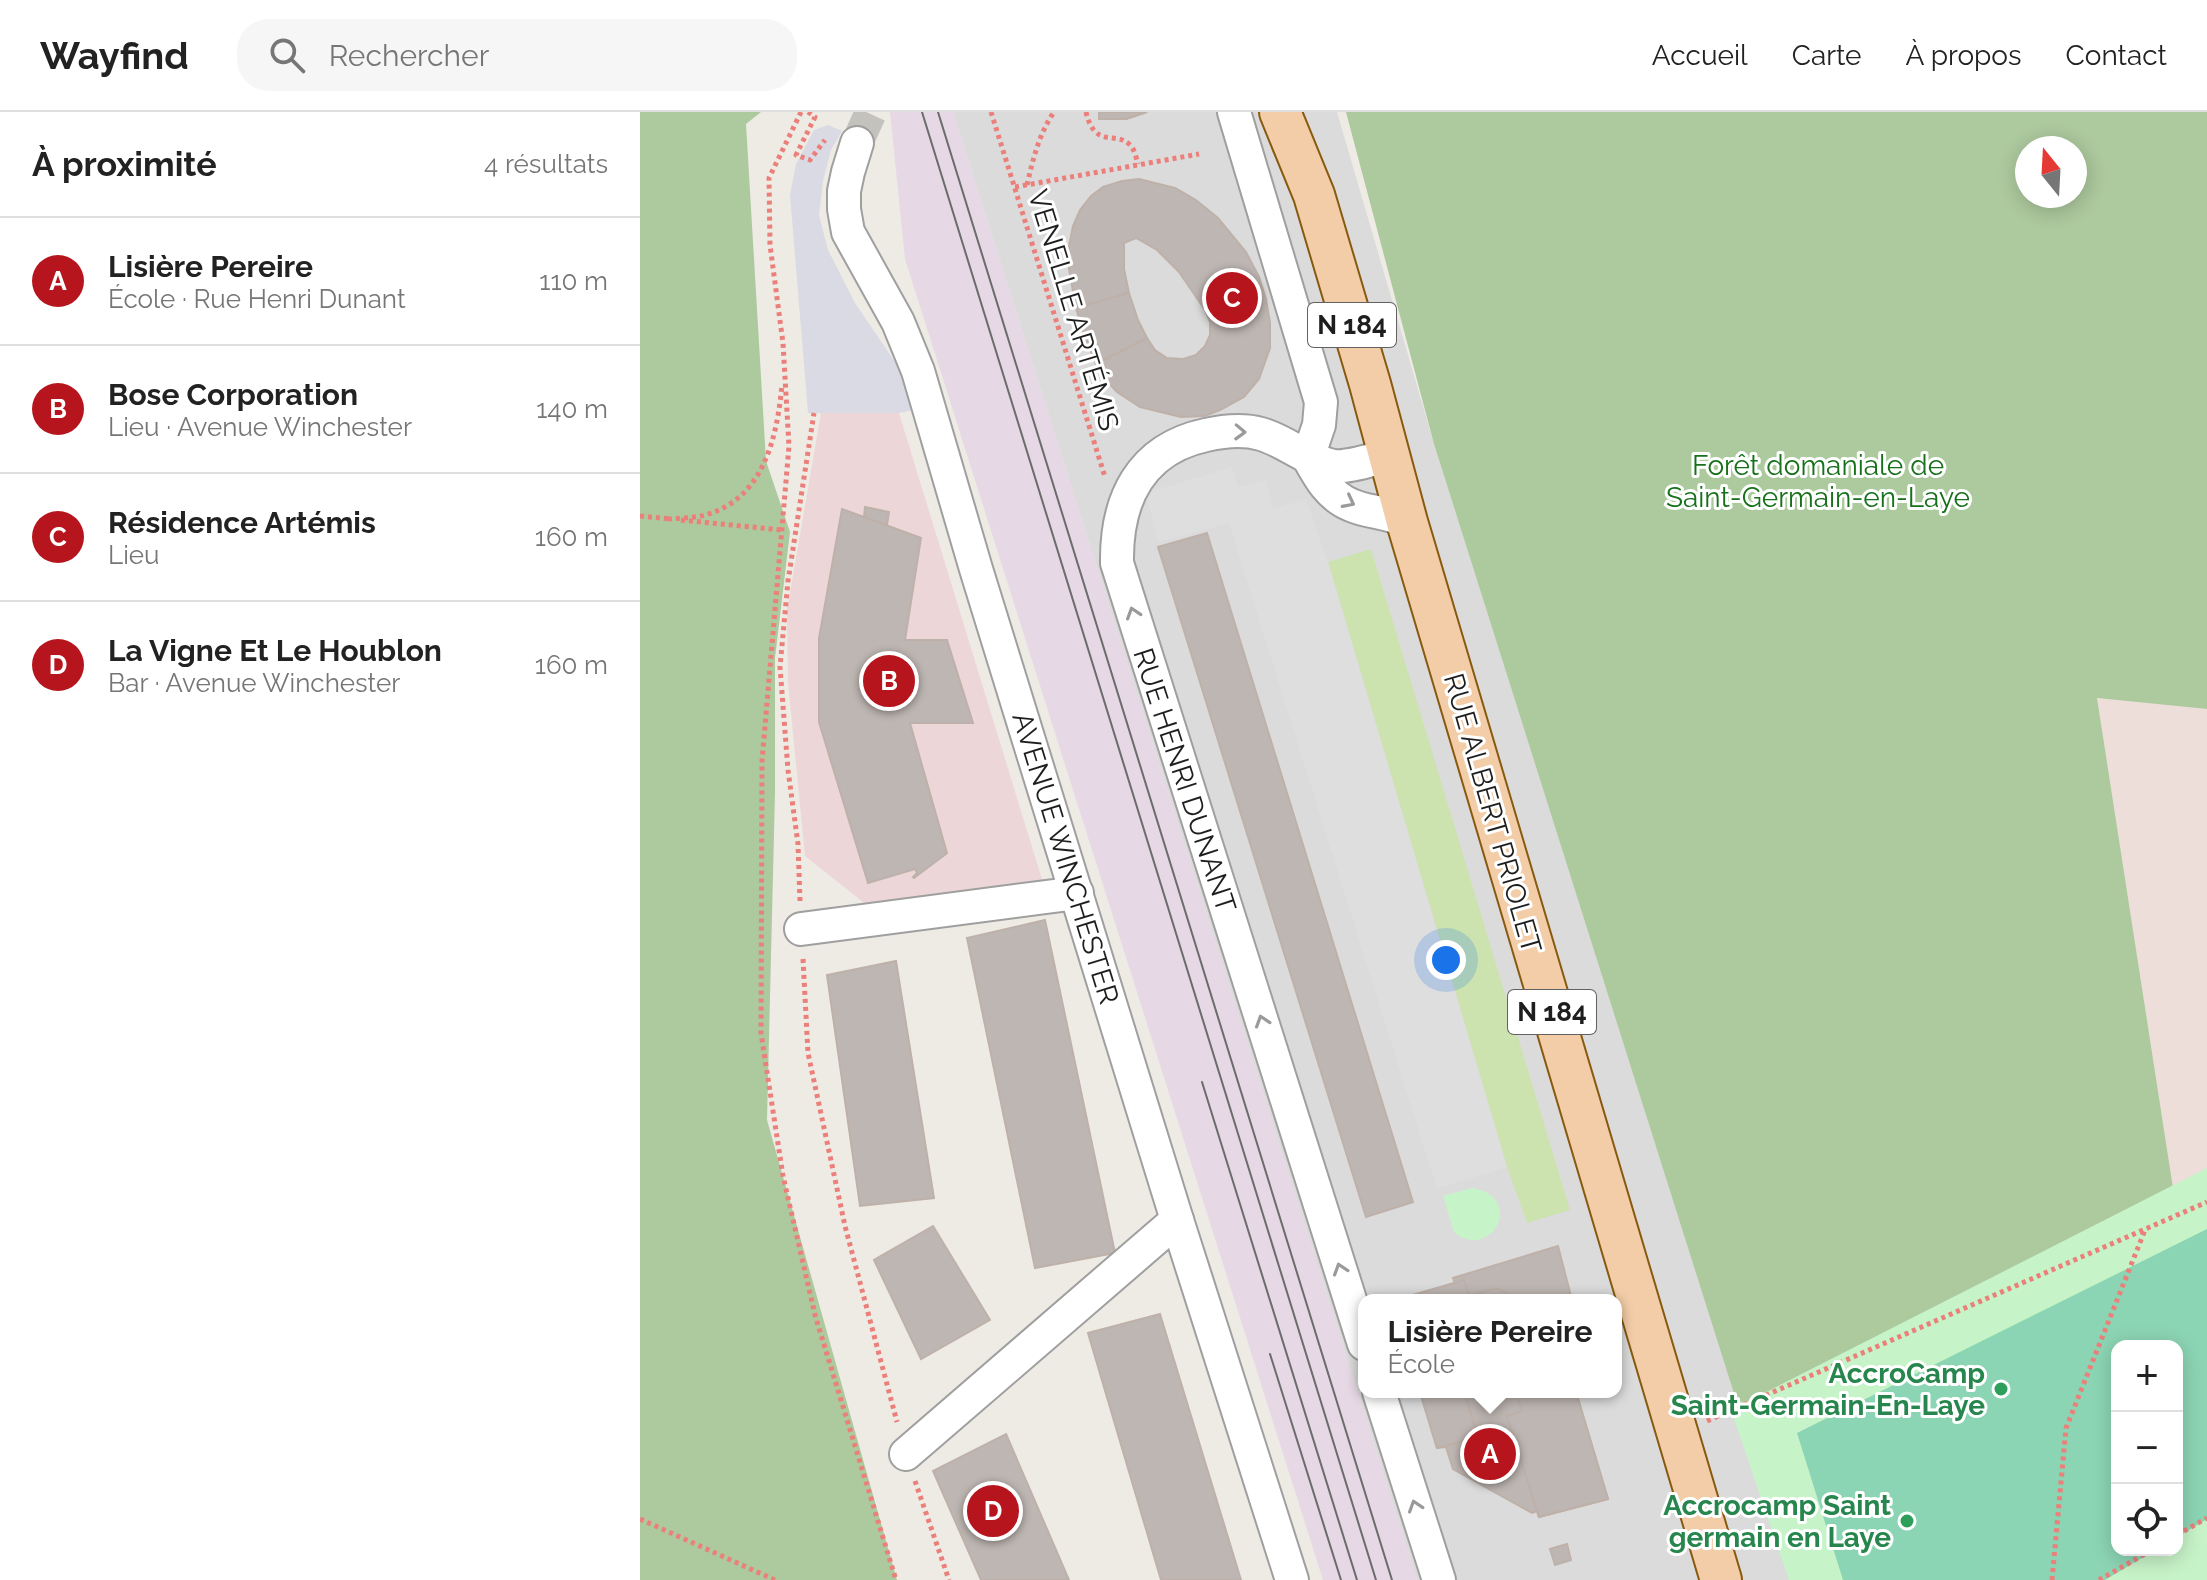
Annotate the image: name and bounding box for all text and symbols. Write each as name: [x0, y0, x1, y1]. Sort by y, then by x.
search box: [237, 19, 797, 91]
text: Wayfind: [40, 33, 189, 78]
icon: search: [265, 33, 309, 77]
text: Rechercher: [329, 38, 489, 73]
text: Accueil: [1652, 39, 1748, 72]
text: Carte: [1792, 39, 1862, 72]
text: À propos: [1906, 39, 2022, 72]
text: Contact: [2066, 39, 2167, 72]
north arrow: [2015, 136, 2087, 208]
text: À proximité: [32, 144, 217, 184]
text: 4 résultats: [484, 149, 608, 179]
street label: VENELLE ARTÉMIS: [1021, 186, 1126, 435]
text: Lisière Pereire: [108, 249, 313, 284]
text: A: [49, 266, 67, 296]
text: 110 m: [539, 266, 608, 296]
pin: C: [1206, 268, 1258, 328]
text: École · Rue Henri Dunant: [108, 284, 406, 314]
road number: N 184: [1308, 303, 1396, 347]
text: Bose Corporation: [108, 377, 358, 412]
text: B: [49, 394, 67, 424]
text: 140 m: [536, 394, 608, 424]
text: Lieu · Avenue Winchester: [108, 412, 412, 442]
one-way arrow: [1234, 423, 1247, 440]
park label: Forêt domaniale de Saint-Germain-en-Laye: [1666, 449, 1970, 514]
one-way arrow: [1340, 492, 1355, 507]
text: Résidence Artémis: [108, 505, 376, 540]
text: C: [49, 522, 67, 552]
text: 160 m: [535, 522, 608, 552]
text: Lieu: [108, 540, 160, 570]
one-way arrow: [1126, 607, 1142, 621]
text: La Vigne Et Le Houblon: [108, 633, 442, 668]
street label: RUE HENRI DUNANT: [1126, 644, 1243, 916]
text: D: [49, 650, 67, 680]
text: 160 m: [535, 650, 608, 680]
pin: B: [863, 651, 915, 711]
text: Bar · Avenue Winchester: [108, 668, 400, 698]
street label: RUE ALBERT PRIOLET: [1437, 670, 1548, 957]
street label: AVENUE WINCHESTER: [1005, 708, 1126, 1008]
your location: [1426, 940, 1466, 980]
road number: N 184: [1508, 990, 1596, 1034]
one-way arrow: [1255, 1015, 1271, 1029]
one-way arrow: [1334, 1263, 1350, 1277]
popup: [1358, 1294, 1622, 1398]
text: Lisière Pereire: [1388, 1314, 1592, 1349]
map controls: [2111, 1340, 2183, 1556]
button: +: [2111, 1340, 2183, 1412]
text: École: [1388, 1349, 1455, 1379]
place label: AccroCamp Saint-Germain-En-Laye: [1671, 1357, 1985, 1422]
marker: AccroCamp Saint-Germain-En-Laye: [1992, 1380, 2010, 1398]
button: −: [2111, 1412, 2183, 1484]
pin: A: [1464, 1424, 1516, 1484]
pin: D: [967, 1481, 1019, 1541]
button: locate: [2111, 1484, 2183, 1556]
place label: Accrocamp Saint germain en Laye: [1663, 1489, 1891, 1554]
one-way arrow: [1409, 1499, 1425, 1513]
marker: Accrocamp Saint germain en Laye: [1898, 1512, 1916, 1530]

